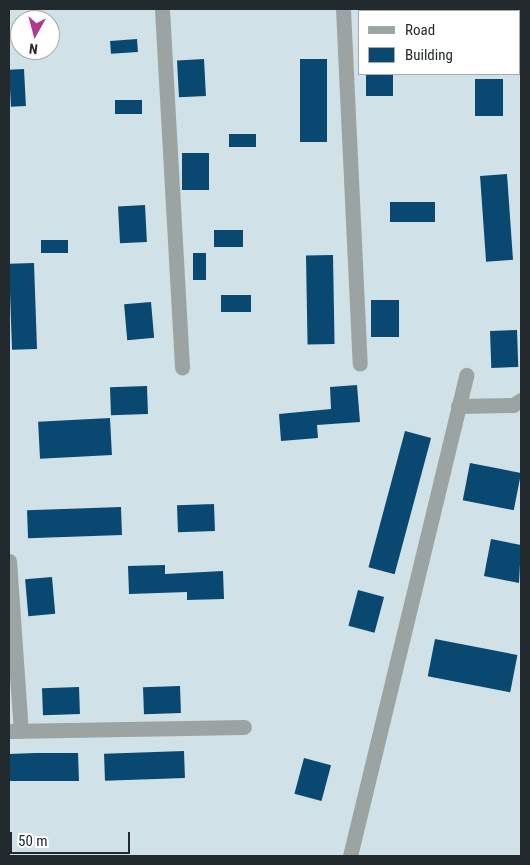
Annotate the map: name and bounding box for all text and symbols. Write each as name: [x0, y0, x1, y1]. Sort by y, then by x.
north arrow: [10, 10, 60, 60]
legend: [358, 10, 520, 75]
text: Road: [405, 21, 435, 39]
text: N: [28, 40, 39, 57]
text: Building: [405, 46, 453, 64]
scale bar: [12, 822, 132, 854]
text: 50 m: [18, 832, 48, 850]

